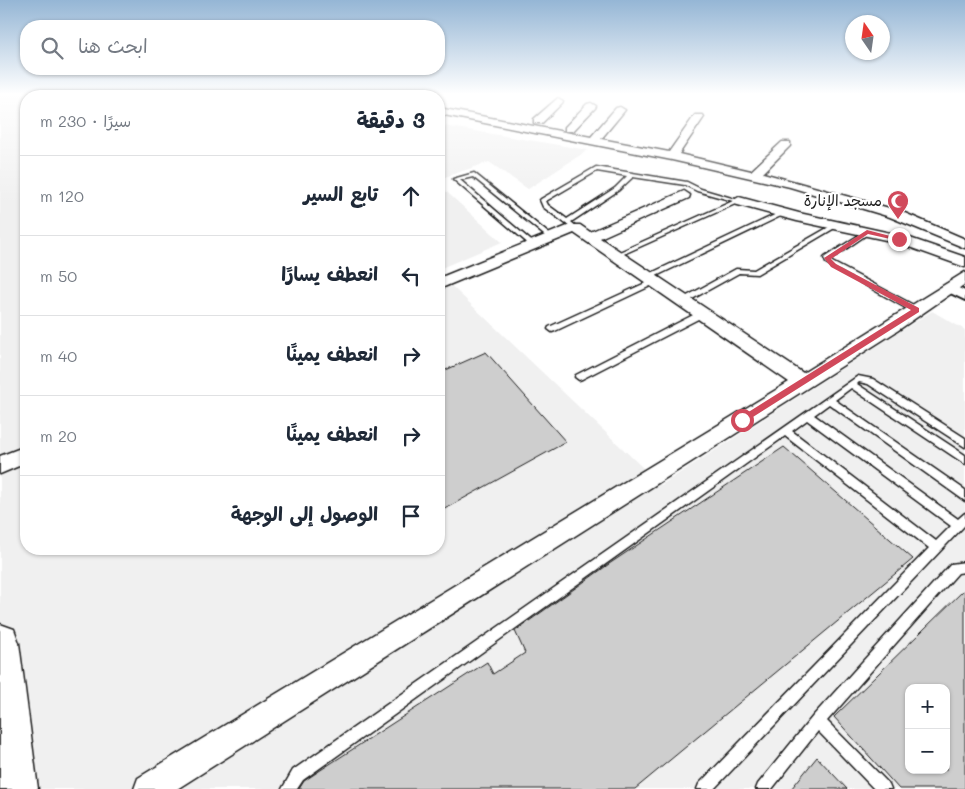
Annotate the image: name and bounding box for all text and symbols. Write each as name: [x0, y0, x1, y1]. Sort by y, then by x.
north arrow: [845, 15, 890, 60]
search box: [20, 20, 445, 75]
text: ابحث هنا: [78, 33, 148, 58]
icon: search: [38, 34, 66, 62]
text: 3 دقيقة: [356, 106, 425, 133]
text: سيرًا · 230 m: [40, 110, 131, 131]
text: تابع السير: [303, 181, 378, 206]
icon: ahead: [397, 182, 425, 210]
text: 120 m: [40, 185, 84, 206]
mosque icon: مسجد الإنارة: [886, 189, 910, 220]
place label: مسجد الإنارة: [804, 190, 882, 211]
route end: [888, 228, 911, 251]
text: انعطف يسارًا: [281, 261, 378, 286]
icon: left: [397, 262, 425, 290]
text: 50 m: [40, 265, 77, 286]
text: انعطف يمينًا: [286, 341, 378, 366]
icon: right: [397, 342, 425, 370]
text: 40 m: [40, 345, 77, 366]
route start: [731, 409, 754, 432]
text: انعطف يمينًا: [286, 421, 378, 446]
icon: right: [397, 422, 425, 450]
text: 20 m: [40, 425, 77, 446]
text: الوصول إلى الوجهة: [231, 501, 378, 526]
icon: arrive: [397, 502, 425, 530]
map controls: [905, 684, 950, 774]
button: +: [905, 684, 950, 729]
button: −: [905, 729, 950, 774]

